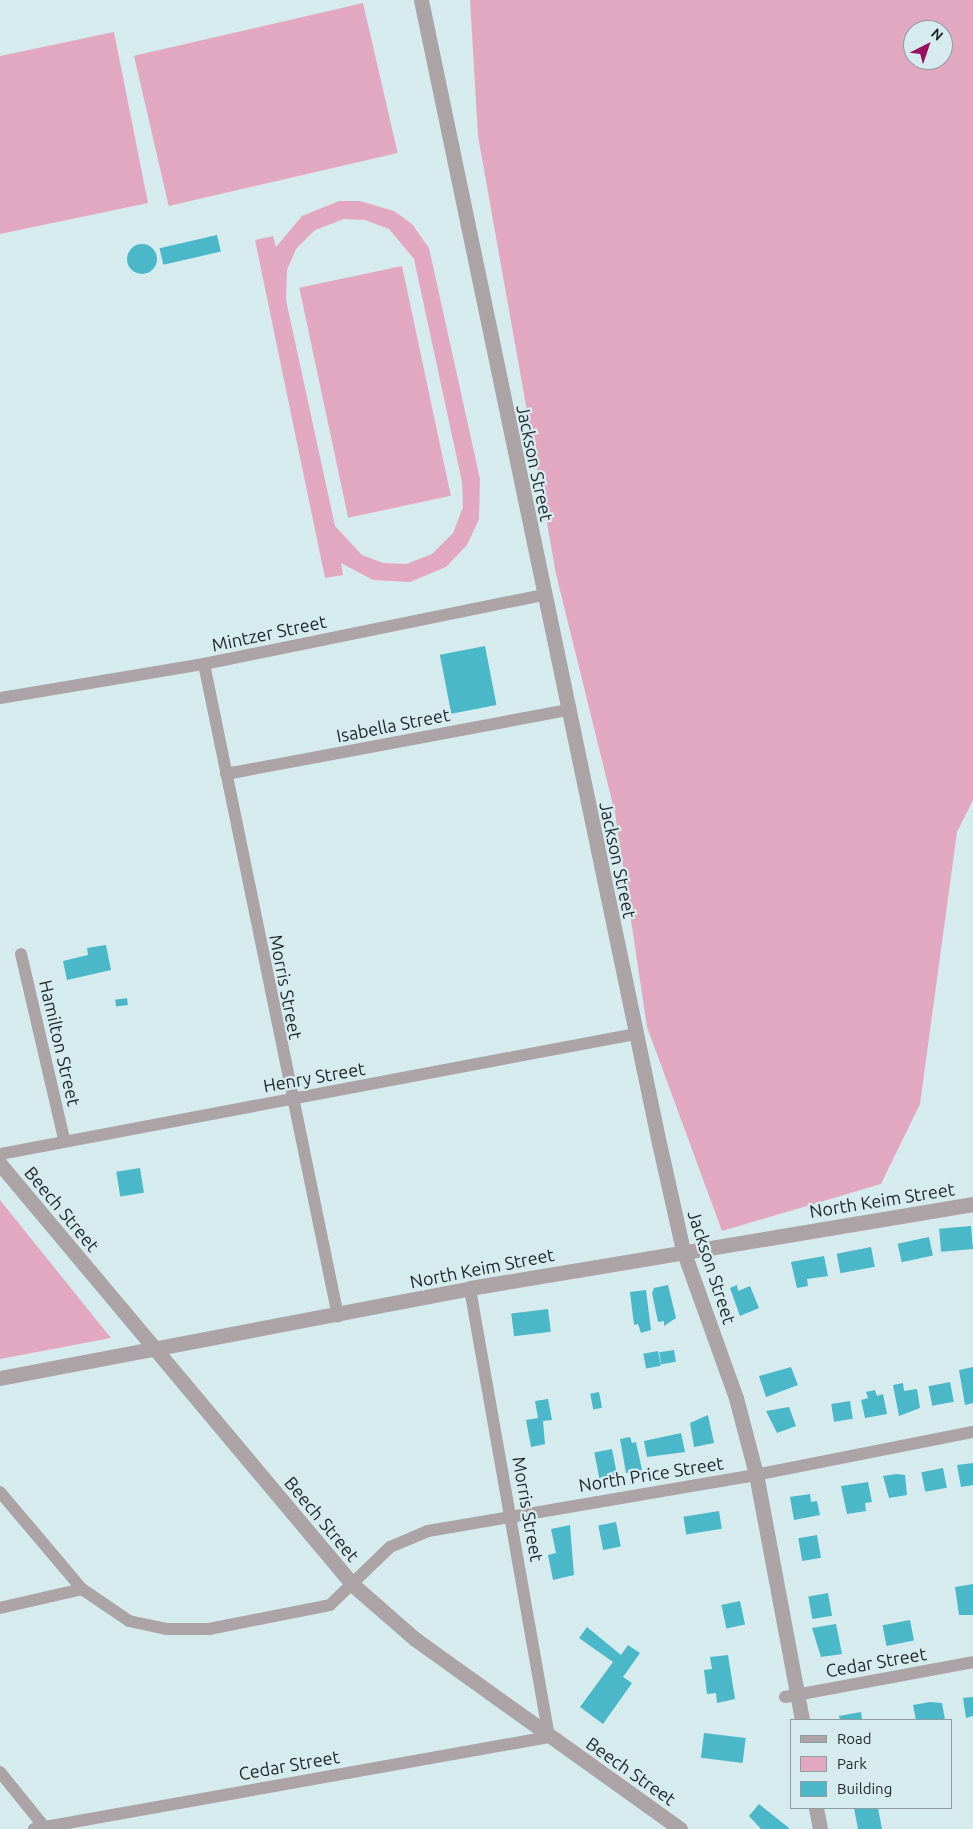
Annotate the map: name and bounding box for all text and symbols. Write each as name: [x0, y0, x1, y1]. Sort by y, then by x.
north arrow: [903, 20, 953, 70]
text: N: [928, 25, 946, 44]
street label: Jackson Street: [512, 403, 558, 523]
street label: Mintzer Street: [210, 610, 328, 656]
street label: Isabella Street: [334, 703, 452, 747]
street label: Jackson Street: [595, 800, 641, 920]
street label: Morris Street: [265, 933, 307, 1041]
street label: Hamilton Street: [35, 978, 85, 1108]
street label: Henry Street: [261, 1057, 367, 1097]
street label: Beech Street: [20, 1162, 104, 1256]
street label: North Keim Street: [808, 1178, 956, 1222]
street label: Jackson Street: [683, 1207, 741, 1327]
street label: North Keim Street: [408, 1243, 556, 1293]
street label: North Price Street: [577, 1452, 725, 1496]
street label: Morris Street: [508, 1455, 548, 1563]
street label: Beech Street: [280, 1472, 364, 1566]
street label: Cedar Street: [824, 1643, 928, 1681]
legend: [790, 1719, 953, 1809]
text: Road: [837, 1730, 872, 1747]
street label: Beech Street: [582, 1732, 680, 1810]
street label: Cedar Street: [237, 1746, 341, 1784]
text: Park: [837, 1755, 867, 1772]
text: Building: [837, 1780, 892, 1797]

